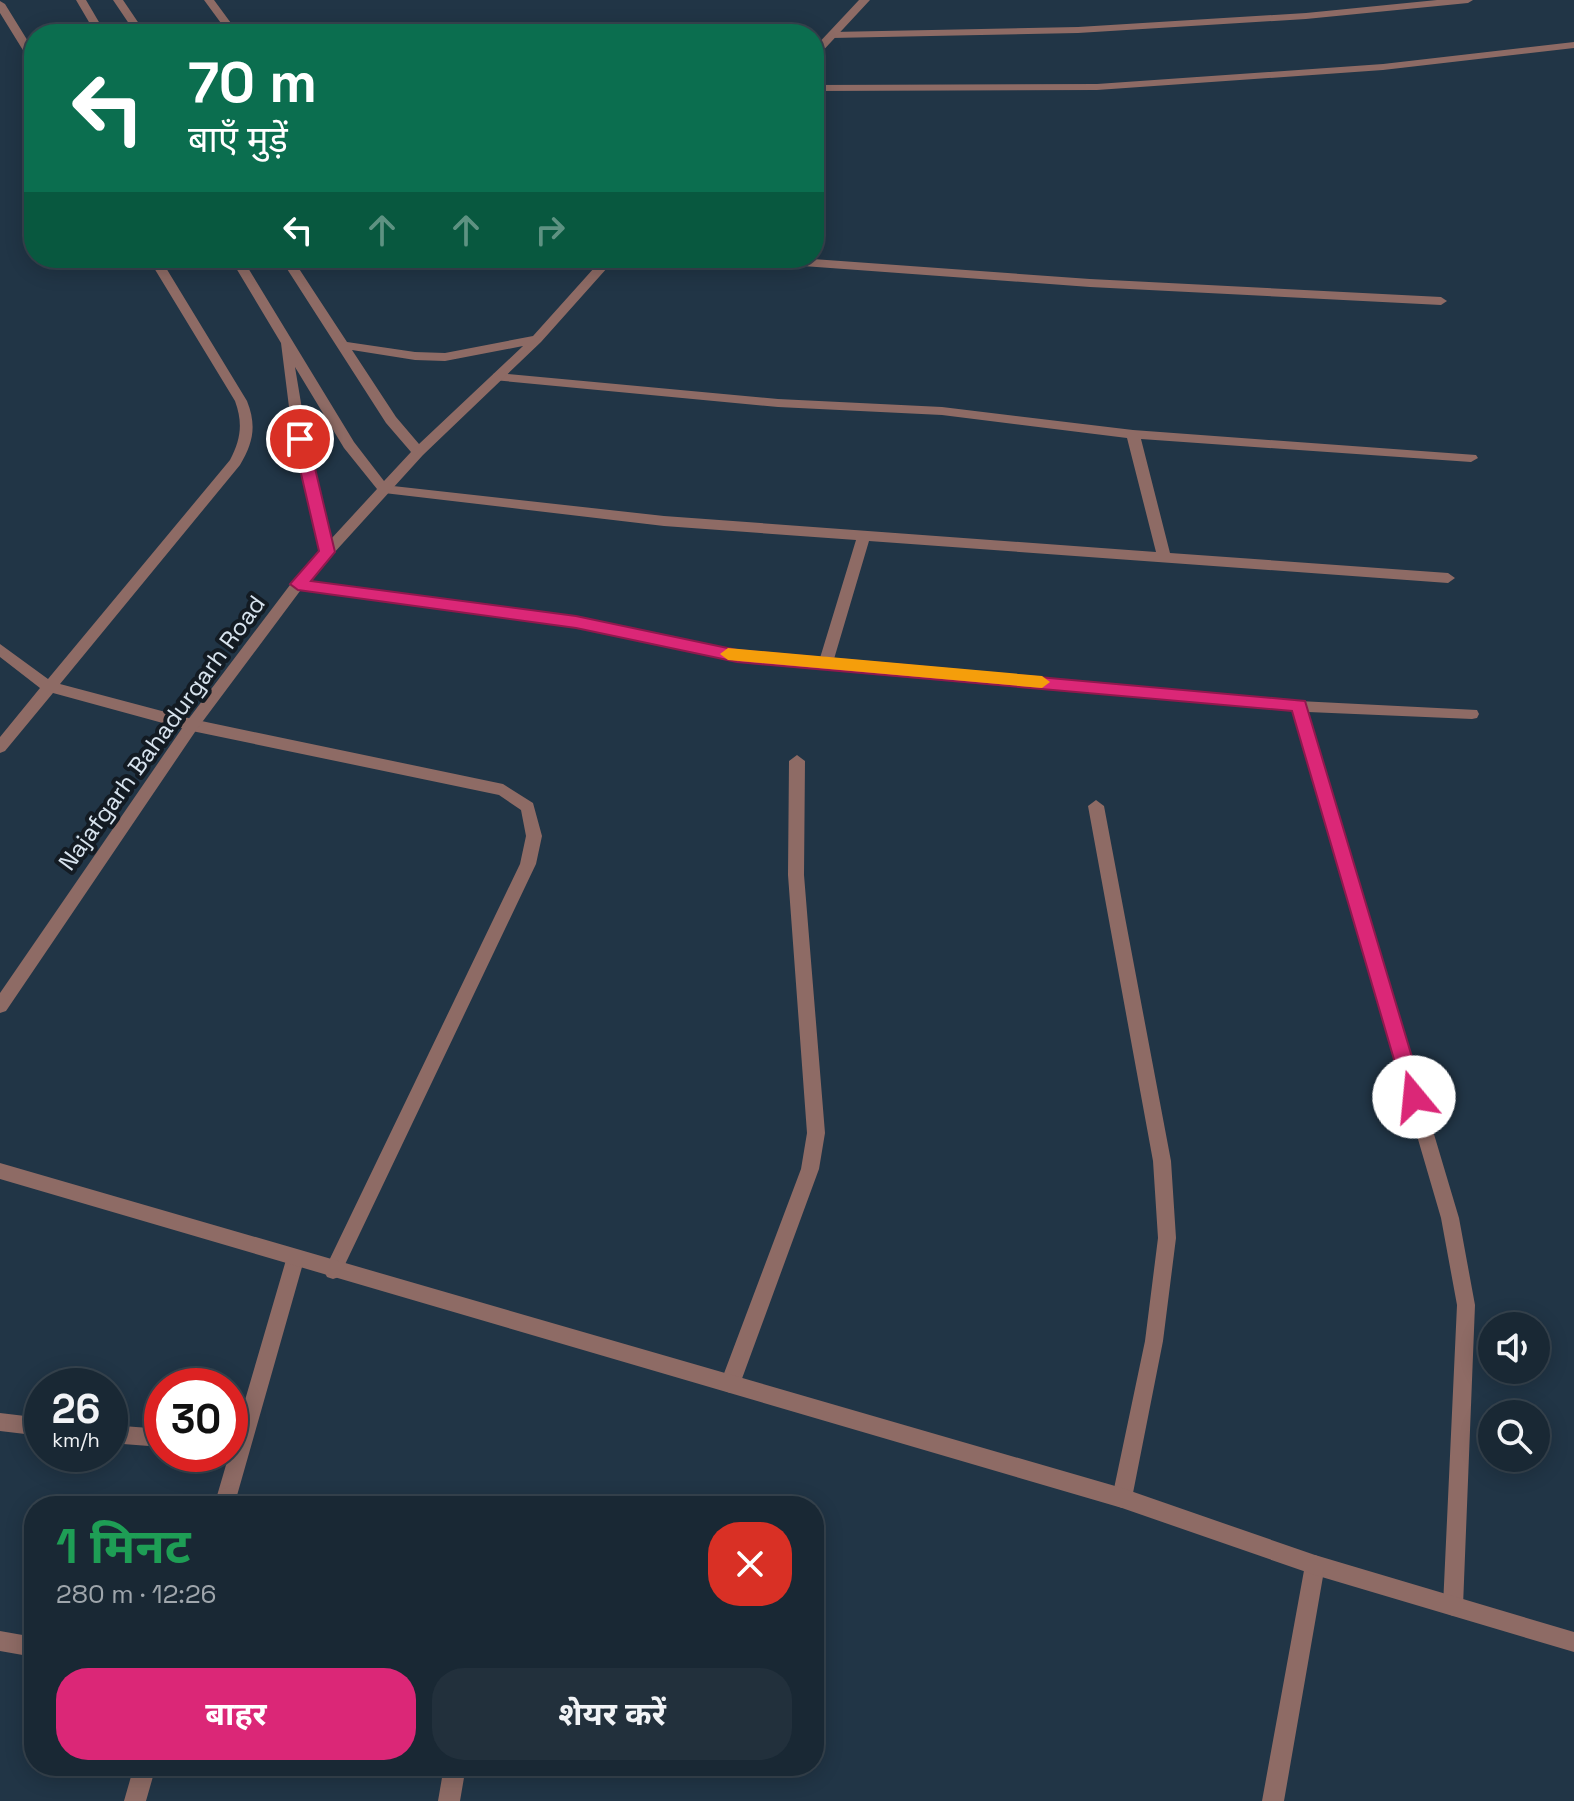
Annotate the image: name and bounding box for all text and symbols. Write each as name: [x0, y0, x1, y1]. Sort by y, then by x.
text: 70 m: [188, 47, 317, 118]
icon: left: [56, 56, 160, 160]
text: बाएँ मुड़ें: [188, 117, 288, 163]
icon: left: [276, 208, 320, 252]
icon: ahead: [360, 208, 404, 252]
icon: ahead: [444, 208, 488, 252]
icon: right: [528, 208, 572, 252]
pin: [266, 405, 334, 473]
icon: arrive: [278, 417, 322, 461]
street label: Najafgarh Bahadurgarh Road: [51, 589, 272, 876]
position arrow: [1372, 1055, 1456, 1139]
map controls: [1478, 1312, 1550, 1472]
button: sound: [1478, 1312, 1550, 1384]
speed limit sign: 30: [144, 1368, 248, 1472]
text: 26: [52, 1384, 100, 1435]
button: search: [1478, 1400, 1550, 1472]
text: km/h: [52, 1427, 100, 1453]
text: 1 मिनट: [56, 1516, 191, 1577]
button: close: [708, 1522, 792, 1606]
text: 280 m · 12:26: [56, 1577, 217, 1611]
button: बाहर: [56, 1668, 416, 1760]
button: शेयर करें: [432, 1668, 792, 1760]

